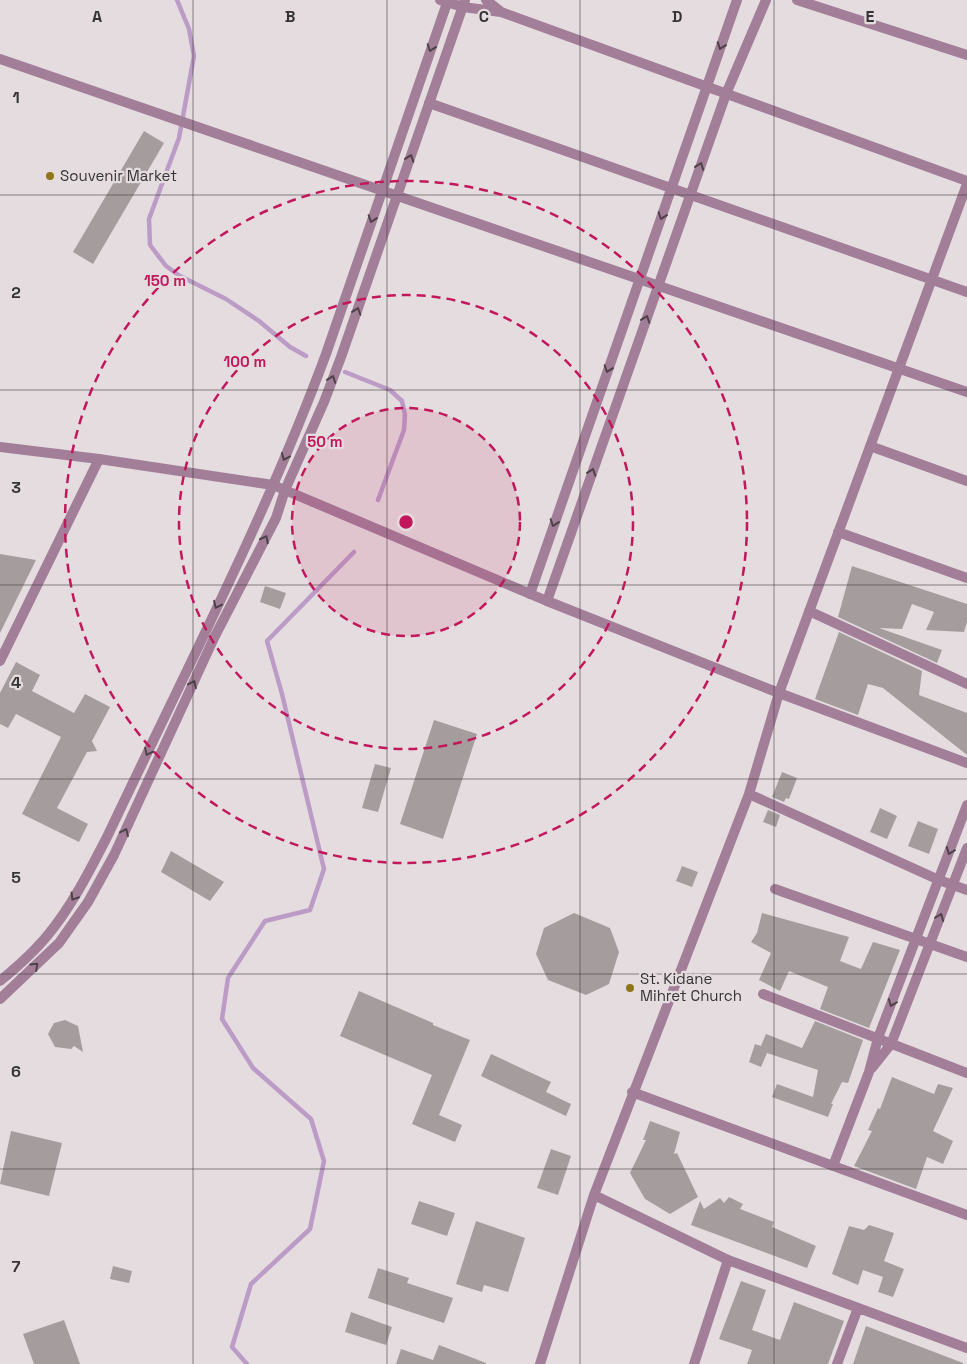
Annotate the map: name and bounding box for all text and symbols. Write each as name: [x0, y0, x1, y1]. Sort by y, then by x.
text: A: [92, 6, 102, 27]
text: B: [285, 6, 295, 27]
text: C: [479, 6, 489, 27]
text: D: [672, 6, 682, 27]
text: E: [866, 6, 875, 27]
one-way arrow: [717, 41, 727, 50]
one-way arrow: [427, 44, 437, 52]
text: 1: [12, 87, 20, 108]
one-way arrow: [404, 154, 414, 163]
one-way arrow: [694, 162, 704, 171]
place label: Souvenir Market: [60, 166, 177, 185]
marker: Souvenir Market: [44, 170, 56, 182]
one-way arrow: [658, 211, 668, 220]
one-way arrow: [368, 214, 378, 222]
text: 150 m: [144, 271, 186, 290]
text: 2: [11, 282, 21, 303]
one-way arrow: [351, 308, 361, 316]
one-way arrow: [640, 315, 650, 324]
text: 100 m: [224, 352, 266, 371]
one-way arrow: [604, 364, 614, 373]
one-way arrow: [326, 376, 336, 384]
text: 50 m: [307, 432, 343, 451]
one-way arrow: [280, 453, 290, 461]
one-way arrow: [586, 469, 596, 477]
text: 3: [11, 477, 21, 498]
centre of rings: [397, 513, 415, 531]
one-way arrow: [550, 518, 560, 526]
one-way arrow: [259, 535, 269, 544]
one-way arrow: [213, 600, 223, 609]
text: 4: [11, 672, 21, 693]
one-way arrow: [187, 680, 198, 689]
one-way arrow: [143, 747, 154, 756]
one-way arrow: [119, 828, 129, 837]
one-way arrow: [946, 846, 956, 855]
text: 5: [11, 867, 21, 888]
one-way arrow: [70, 891, 80, 900]
one-way arrow: [934, 913, 944, 922]
one-way arrow: [30, 963, 39, 972]
place label: St. Kidane Mihret Church: [640, 969, 742, 1005]
marker: St. Kidane Mihret Church: [624, 982, 636, 994]
one-way arrow: [888, 998, 898, 1007]
text: 6: [11, 1061, 21, 1082]
text: 7: [12, 1256, 21, 1277]

